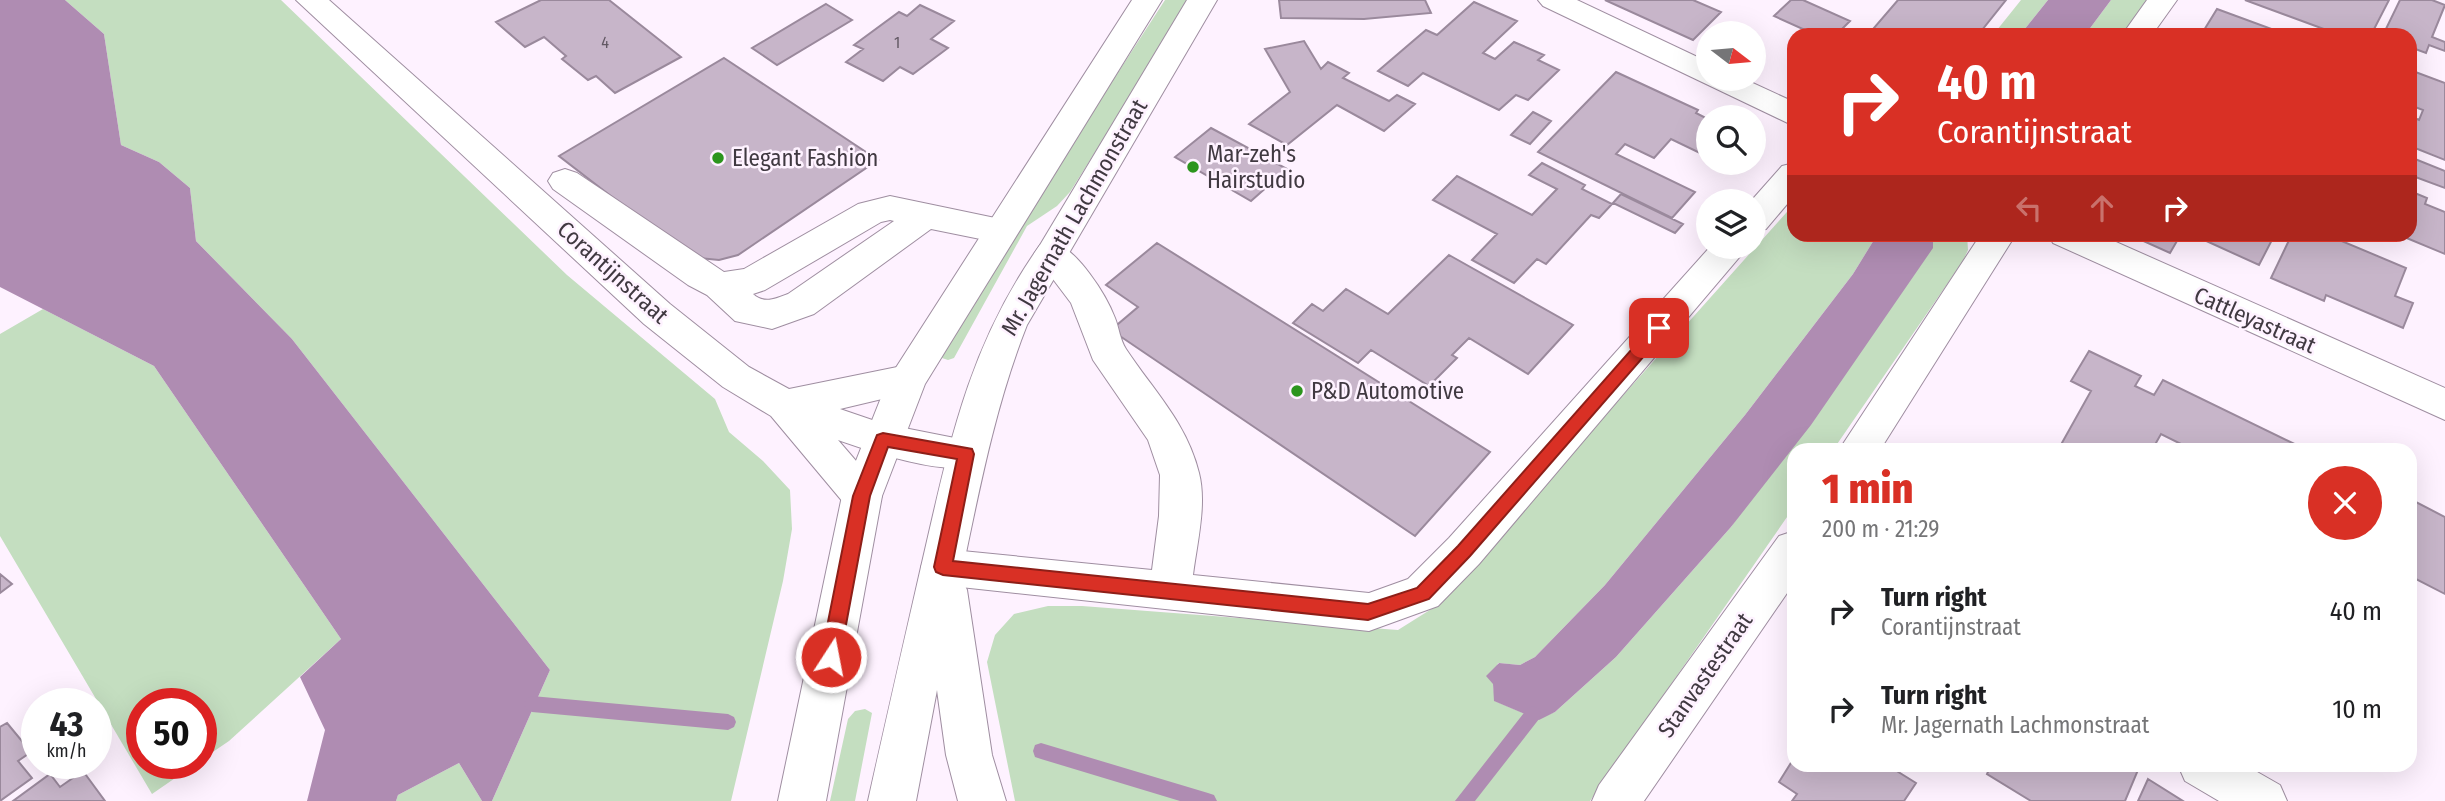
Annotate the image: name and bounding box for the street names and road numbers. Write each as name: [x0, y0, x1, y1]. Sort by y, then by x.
street label: Mr. Jagernath Lachmonstraat: [995, 93, 1153, 340]
street label: Corantijnstraat: [552, 215, 675, 330]
street label: Cattleyastraat: [2190, 281, 2321, 360]
street label: Stanvastestraat: [1652, 607, 1759, 743]

